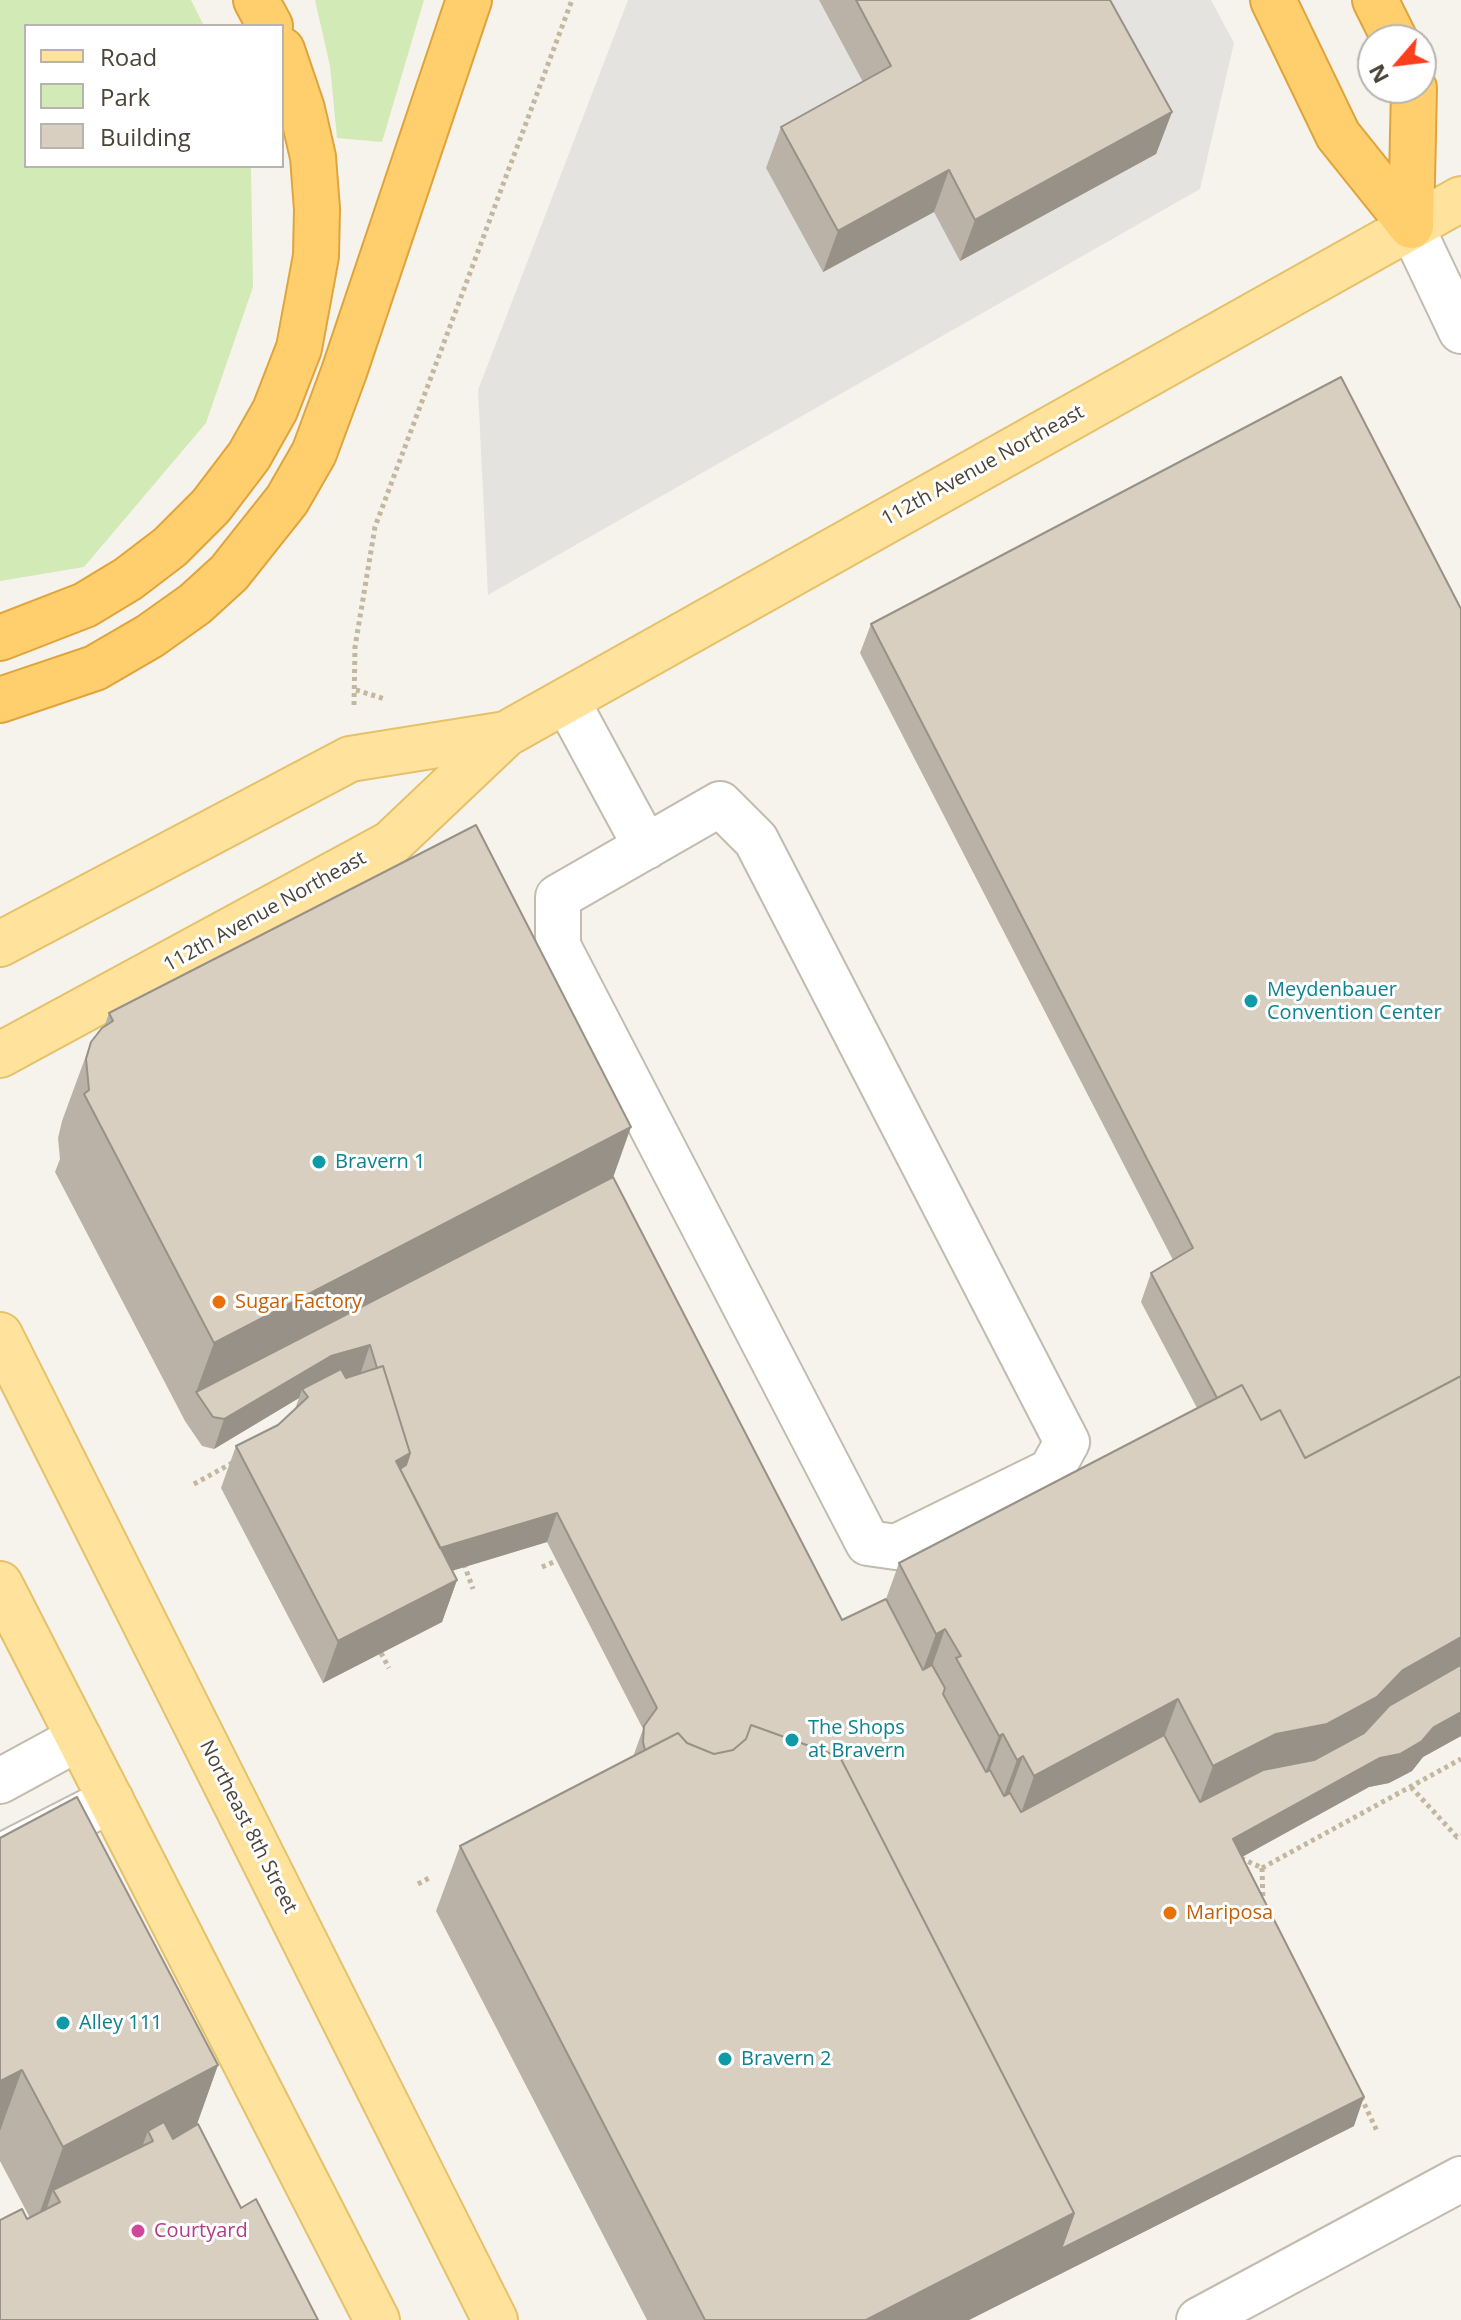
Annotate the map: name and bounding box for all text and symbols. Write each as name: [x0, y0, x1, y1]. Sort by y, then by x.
legend: [24, 24, 284, 168]
north arrow: [1357, 24, 1437, 104]
text: Road: [100, 40, 157, 73]
text: N: [1360, 59, 1395, 89]
text: Park: [100, 80, 150, 113]
text: Building: [100, 120, 191, 153]
street label: 112th Avenue Northeast: [878, 400, 1088, 532]
street label: 112th Avenue Northeast: [160, 846, 370, 978]
place label: Meydenbauer Convention Center: [1267, 978, 1442, 1025]
marker: Meydenbauer Convention Center: [1242, 992, 1260, 1010]
place label: Bravern 1: [335, 1150, 425, 1174]
marker: Bravern 1: [310, 1153, 328, 1171]
place label: Sugar Factory: [235, 1290, 362, 1314]
marker: Sugar Factory: [210, 1293, 228, 1311]
place label: The Shops at Bravern: [808, 1716, 905, 1763]
marker: The Shops at Bravern: [783, 1731, 801, 1749]
street label: Northeast 8th Street: [194, 1737, 302, 1917]
place label: Mariposa: [1186, 1901, 1273, 1925]
marker: Mariposa: [1161, 1904, 1179, 1922]
place label: Alley 111: [79, 2011, 162, 2035]
marker: Alley 111: [54, 2014, 72, 2032]
place label: Bravern 2: [741, 2047, 831, 2071]
marker: Bravern 2: [716, 2050, 734, 2068]
place label: Courtyard: [154, 2219, 248, 2243]
marker: Courtyard: [129, 2222, 147, 2240]

